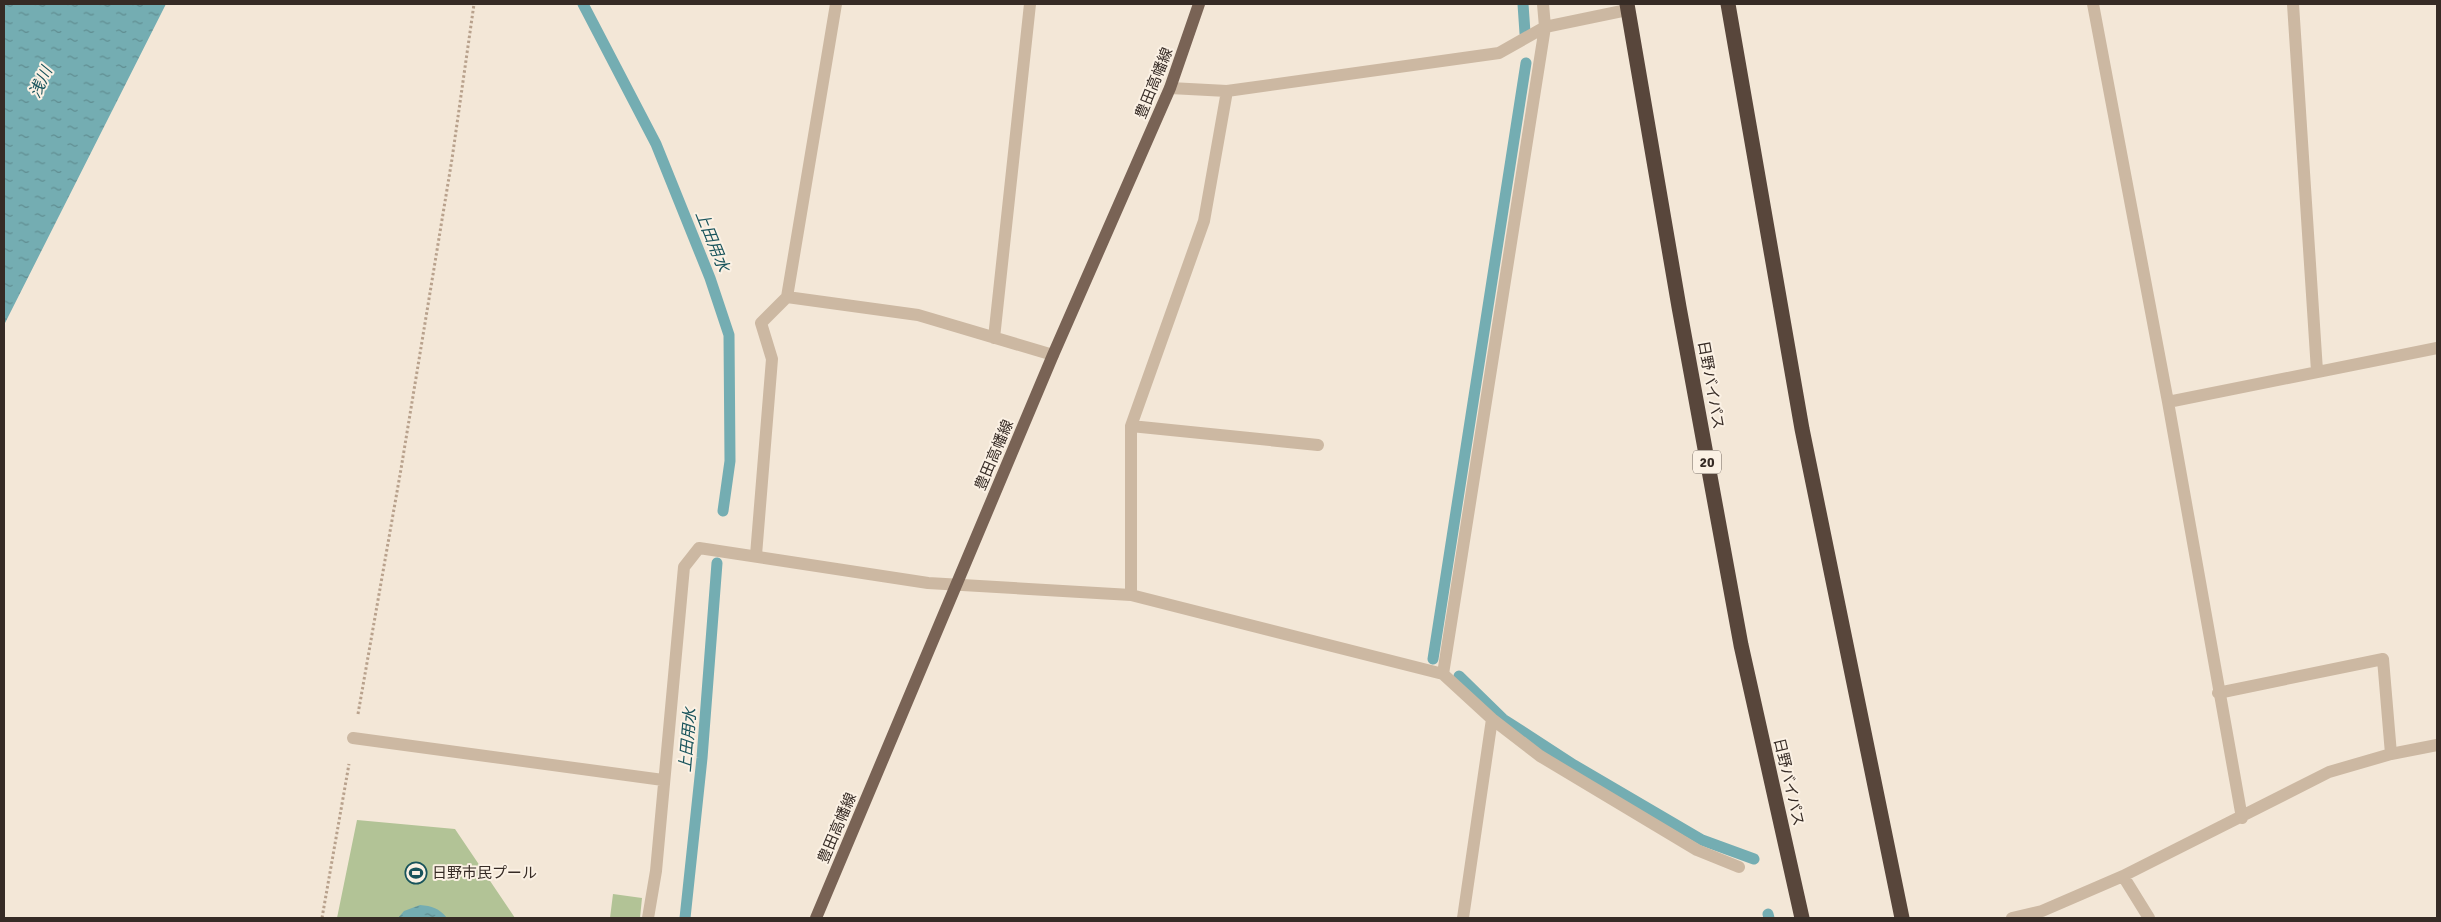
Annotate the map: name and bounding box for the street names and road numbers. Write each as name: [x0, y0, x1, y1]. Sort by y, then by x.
street label: 豊田高幡線: [1132, 45, 1176, 121]
street label: 日野バイパス: [1694, 339, 1728, 431]
street label: 豊田高幡線: [971, 417, 1017, 493]
road number: 20: [1693, 451, 1721, 474]
street label: 日野バイパス: [1770, 736, 1808, 828]
street label: 豊田高幡線: [814, 790, 860, 866]

